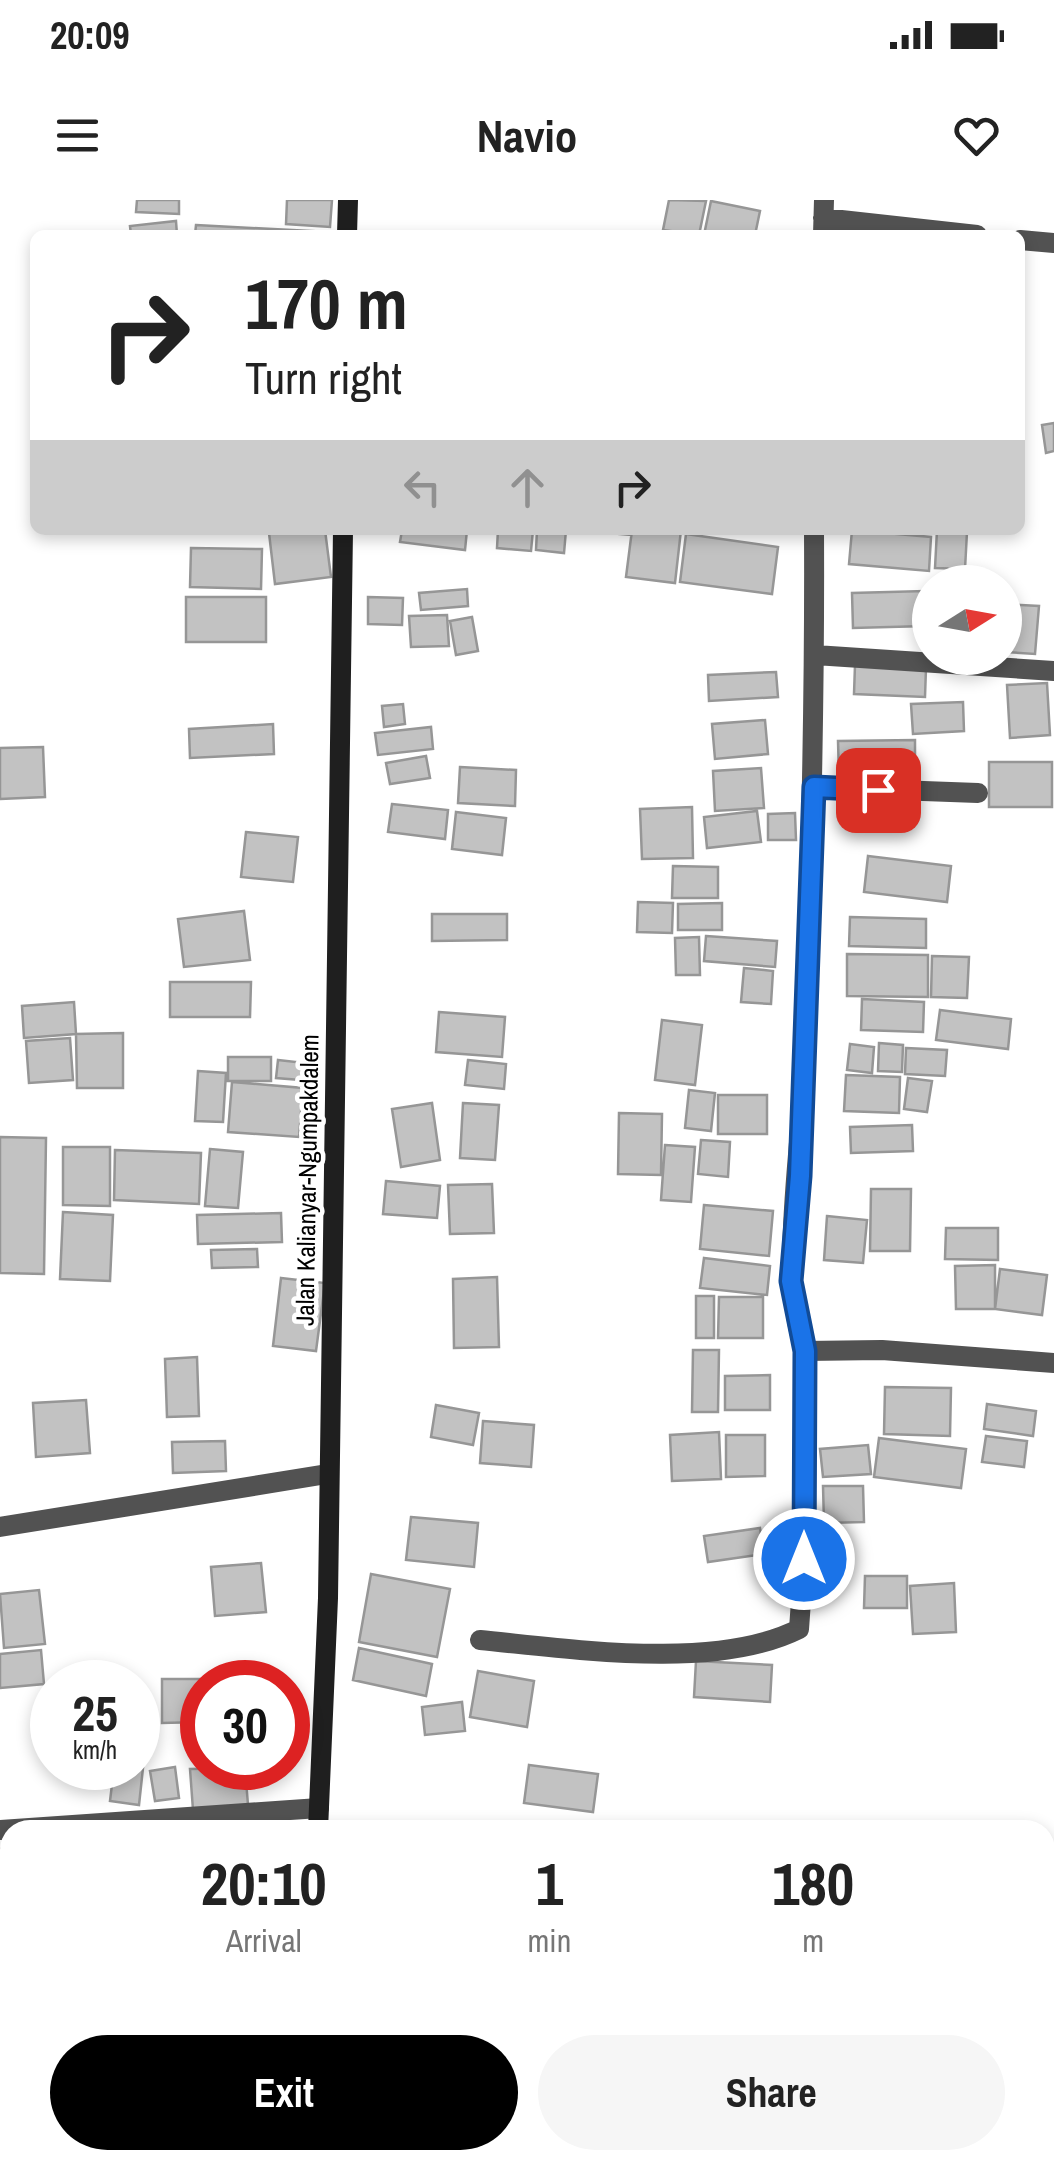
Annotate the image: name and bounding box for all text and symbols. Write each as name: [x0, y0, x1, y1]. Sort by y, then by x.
text: 20:09: [50, 10, 130, 61]
text: Navio: [477, 105, 577, 166]
icon: menu: [50, 108, 105, 163]
icon: heart: [949, 108, 1004, 163]
text: 170 m: [245, 257, 408, 351]
icon: right: [80, 270, 210, 400]
text: Turn right: [245, 347, 402, 408]
icon: left: [395, 460, 450, 515]
icon: ahead: [500, 460, 555, 515]
icon: right: [605, 460, 660, 515]
north arrow: [912, 565, 1022, 675]
map controls: [912, 565, 1022, 675]
pin: [836, 748, 921, 833]
icon: arrive: [851, 763, 906, 818]
street label: Jalan Kalianyar-Ngumpakdalem: [287, 1034, 327, 1326]
position arrow: [752, 1507, 856, 1611]
speed limit sign: 30: [180, 1660, 310, 1790]
text: 25: [72, 1679, 118, 1747]
text: km/h: [73, 1733, 117, 1767]
text: 20:10: [201, 1843, 327, 1924]
text: 1: [536, 1843, 563, 1924]
text: 180: [772, 1843, 854, 1924]
text: Arrival: [226, 1919, 302, 1962]
text: min: [527, 1919, 571, 1962]
text: m: [802, 1919, 824, 1962]
button: Exit: [50, 2035, 518, 2150]
button: Share: [538, 2035, 1005, 2150]

